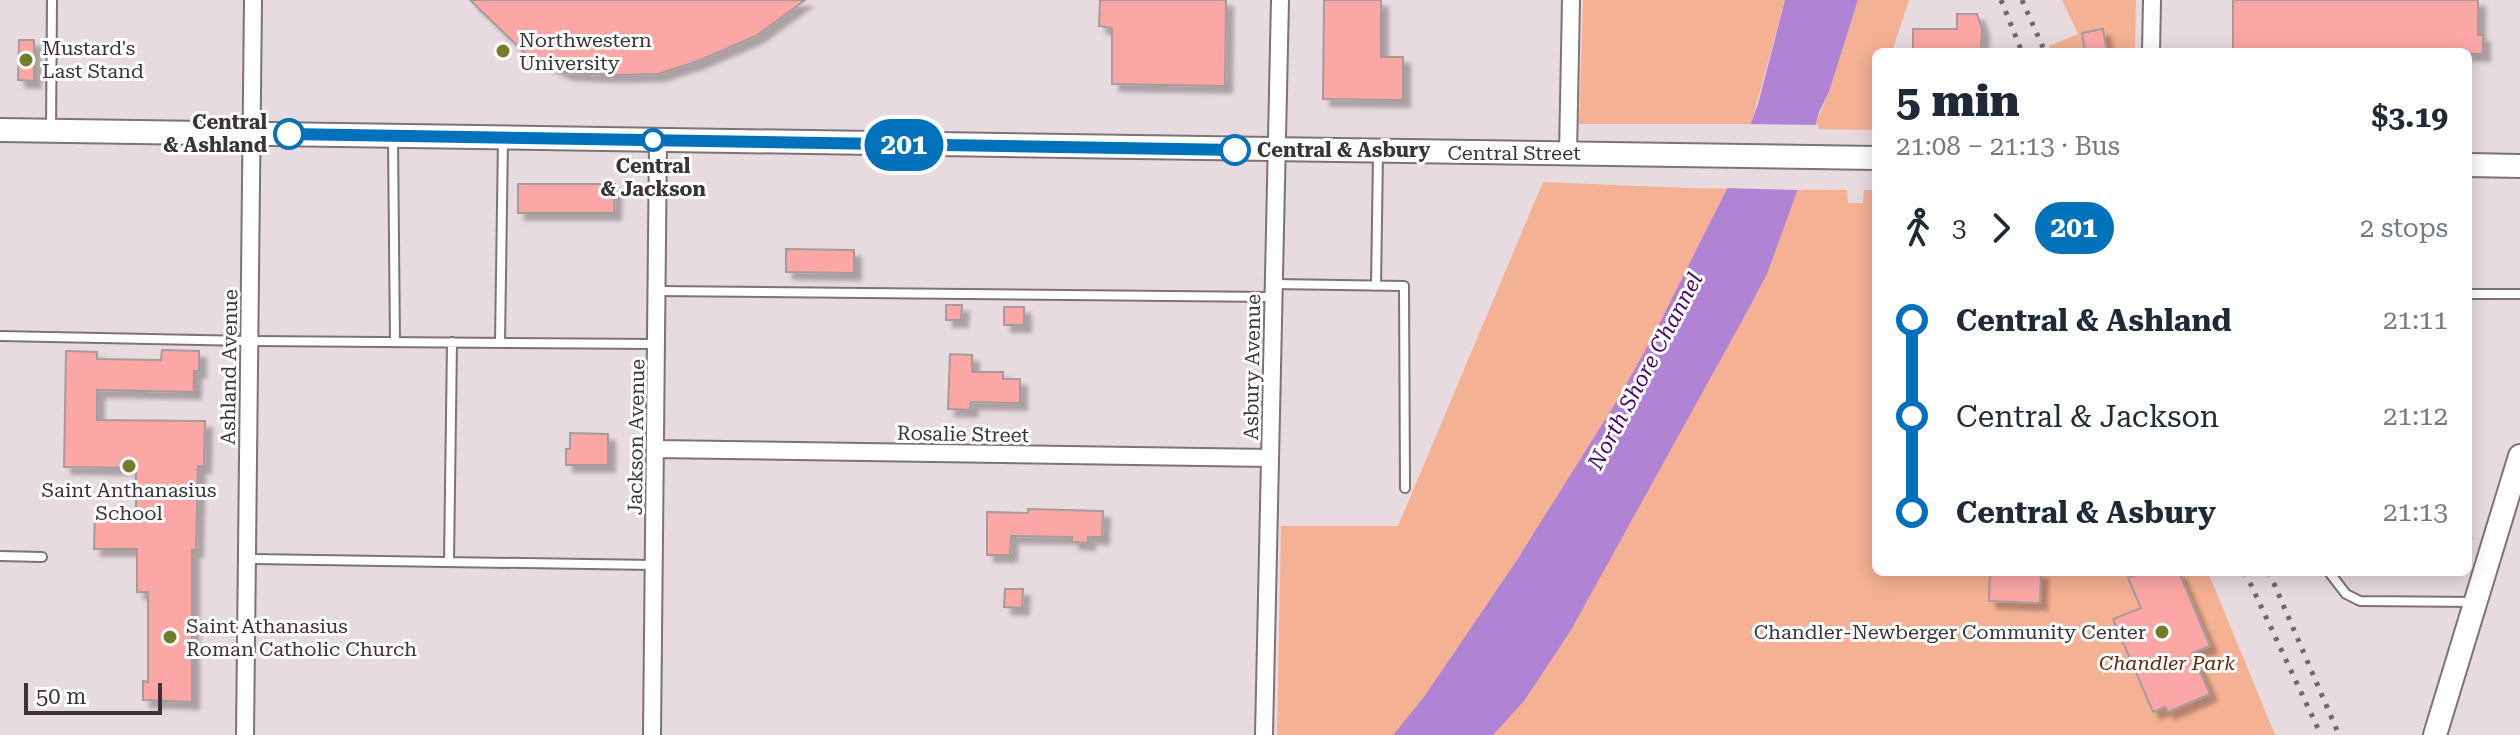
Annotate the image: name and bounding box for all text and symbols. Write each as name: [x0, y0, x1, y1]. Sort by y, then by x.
place label: Northwestern University: [519, 28, 652, 75]
place label: Mustard's Last Stand: [42, 36, 144, 83]
marker: Northwestern University: [494, 42, 512, 60]
marker: Mustard's Last Stand: [17, 51, 35, 69]
text: 5 min: [1896, 75, 2020, 127]
text: $3.19: [2371, 99, 2448, 134]
place label: Central & Ashland: [163, 110, 268, 157]
marker: Central & Ashland: [274, 119, 304, 149]
line badge: 201: [858, 119, 950, 171]
text: 201: [880, 128, 928, 161]
marker: Central & Jackson: [642, 129, 664, 151]
text: 21:08 – 21:13 · Bus: [1896, 131, 2120, 161]
marker: Central & Asbury: [1220, 135, 1250, 165]
place label: Central & Asbury: [1257, 138, 1430, 162]
street label: Central Street: [1447, 141, 1581, 165]
place label: Central & Jackson: [600, 154, 706, 201]
icon: walk: [1896, 206, 1940, 250]
icon: forward: [1979, 206, 2023, 250]
text: 201: [2051, 211, 2098, 244]
text: 3: [1952, 213, 1967, 243]
text: 2 stops: [2360, 213, 2448, 243]
water label: North Shore Channel: [1582, 269, 1707, 474]
street label: Ashland Avenue: [216, 289, 242, 445]
street label: Asbury Avenue: [1239, 294, 1265, 440]
text: Central & Ashland: [1956, 303, 2232, 338]
text: 21:11: [2383, 305, 2448, 335]
street label: Jackson Avenue: [623, 359, 649, 515]
text: Central & Jackson: [1956, 399, 2219, 434]
text: 21:12: [2383, 401, 2448, 431]
street label: Rosalie Street: [897, 421, 1030, 447]
marker: Saint Anthanasius School: [120, 457, 138, 475]
place label: Saint Anthanasius School: [42, 478, 216, 525]
text: Central & Asbury: [1956, 495, 2216, 530]
text: 21:13: [2383, 497, 2448, 527]
place label: Saint Athanasius Roman Catholic Church: [186, 614, 417, 661]
place label: Chandler-Newberger Community Center: [1754, 620, 2146, 644]
marker: Chandler-Newberger Community Center: [2153, 623, 2171, 641]
marker: Saint Athanasius Roman Catholic Church: [161, 628, 179, 646]
park label: Chandler Park: [2099, 651, 2235, 675]
scale bar: [24, 679, 162, 715]
text: 50 m: [36, 684, 86, 709]

